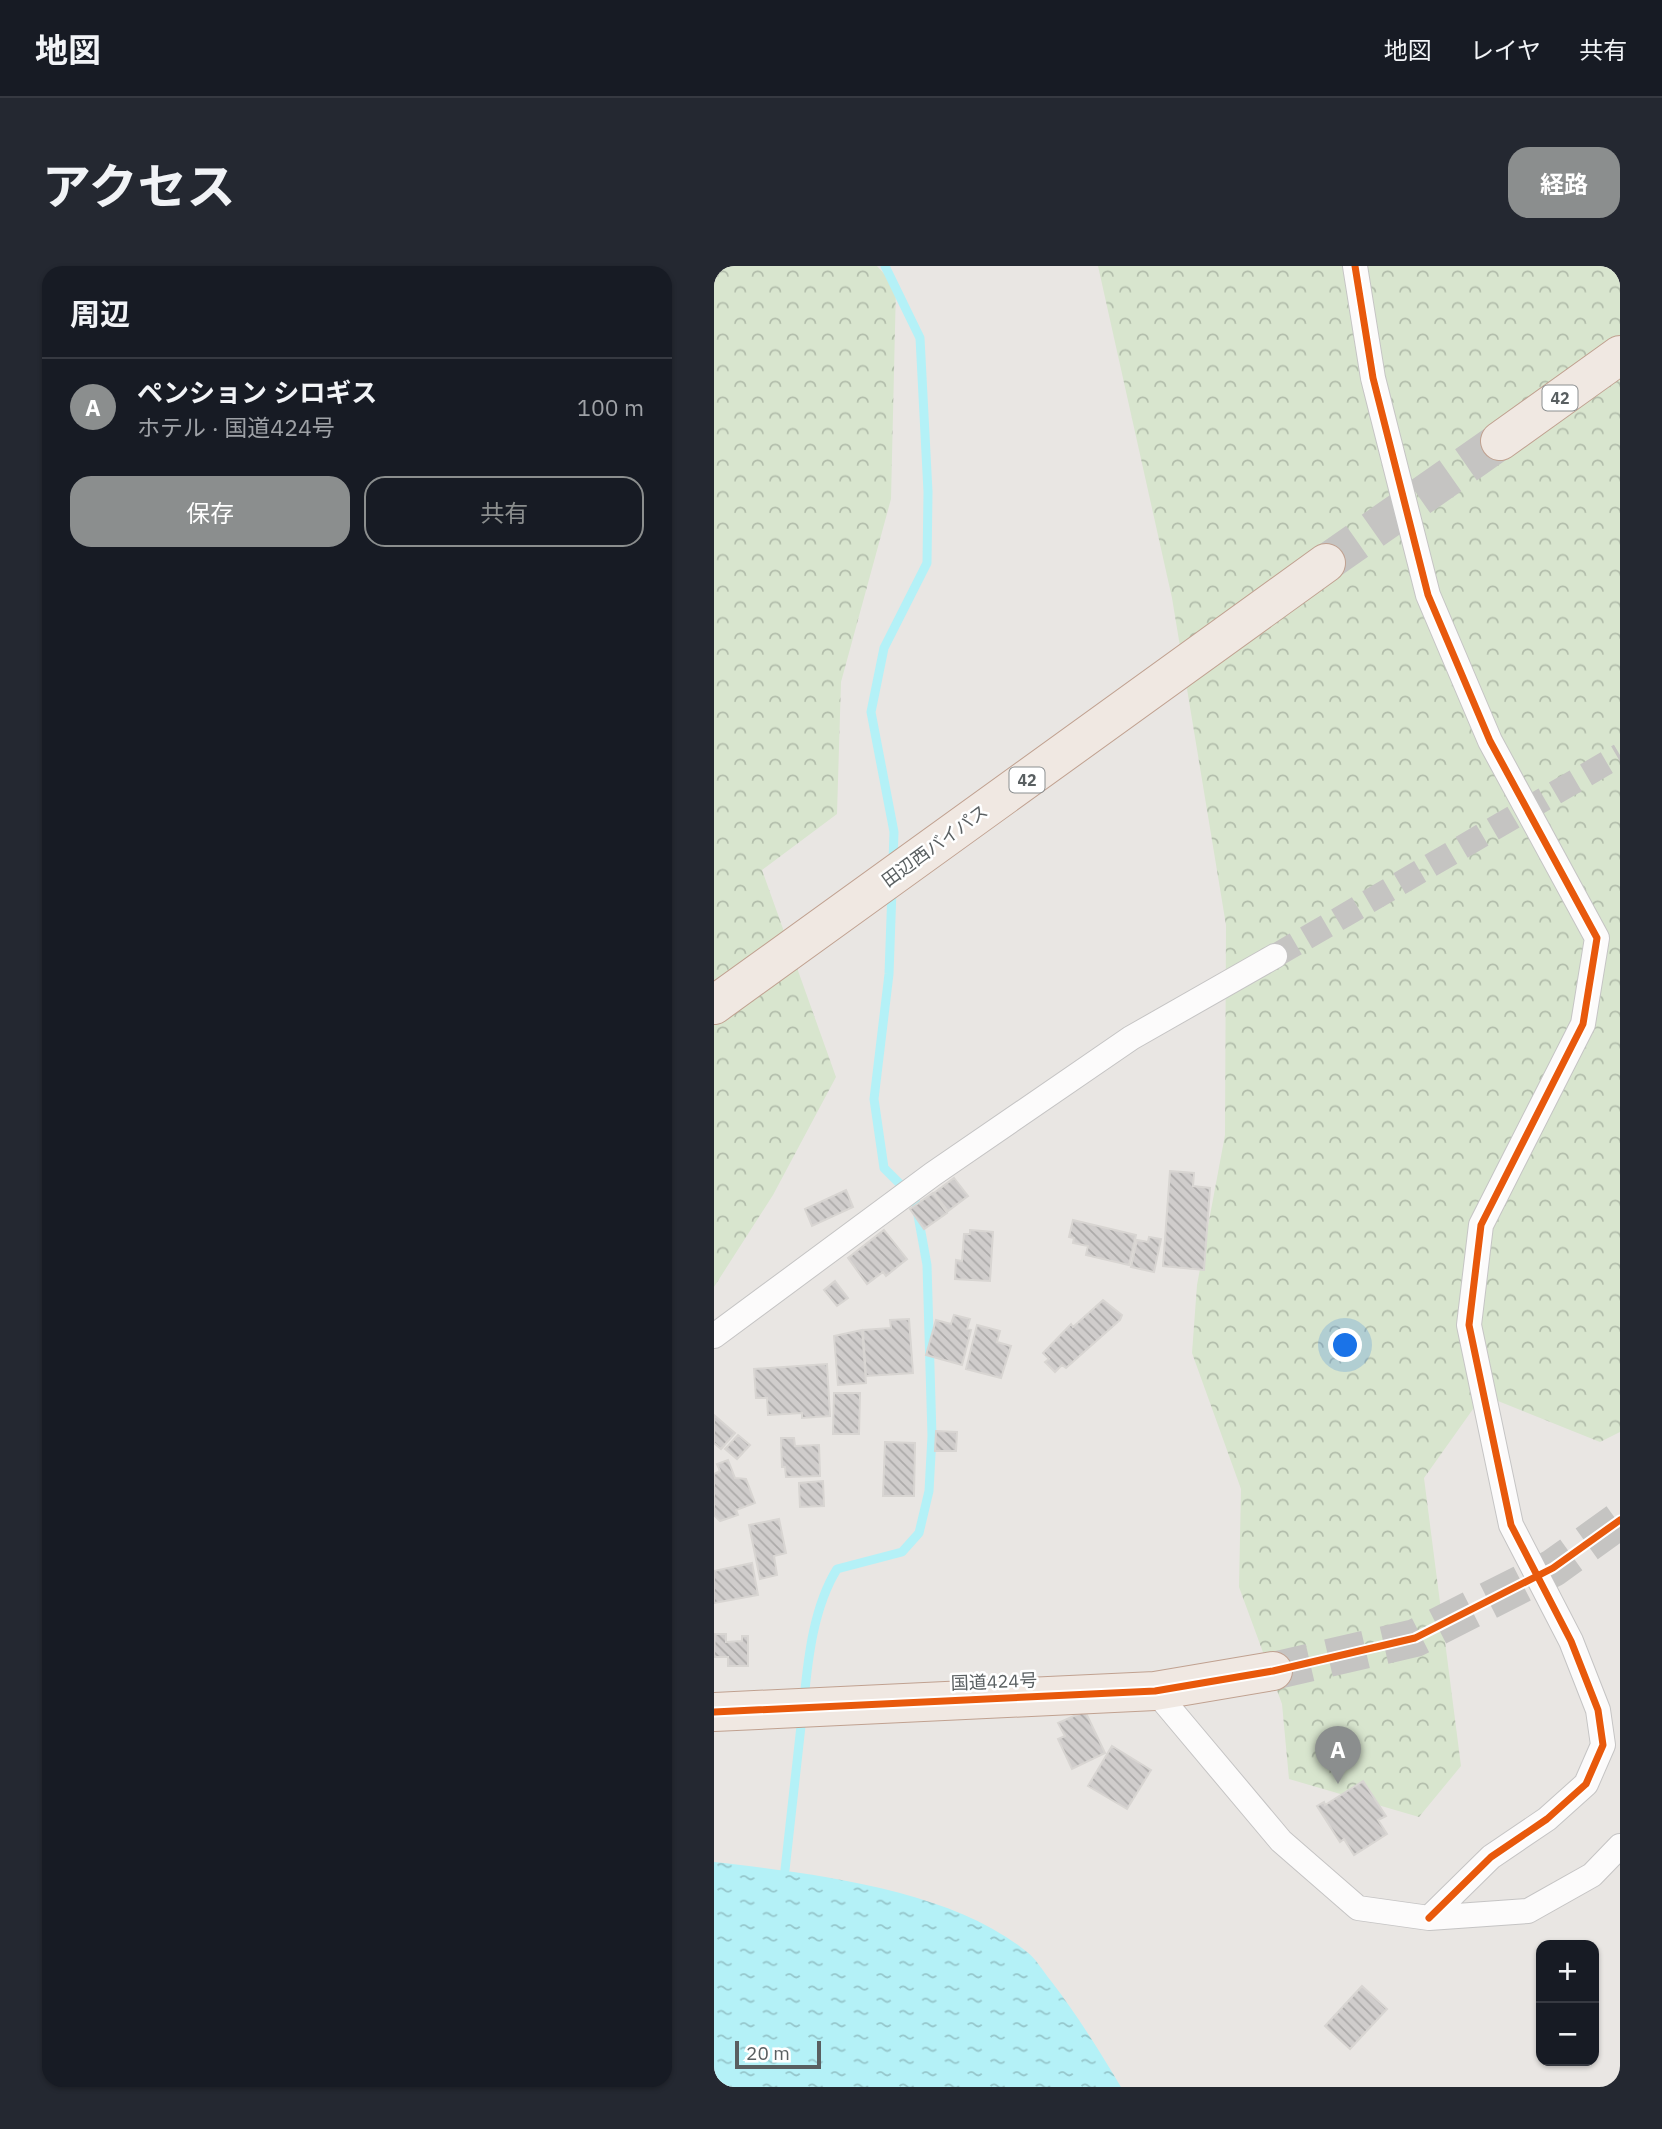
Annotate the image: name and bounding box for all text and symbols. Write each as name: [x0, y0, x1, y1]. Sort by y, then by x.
text: 地図: [35, 28, 101, 71]
text: 地図: [1384, 34, 1432, 66]
text: レイヤ: [1470, 34, 1541, 66]
text: 共有: [1579, 34, 1627, 66]
button: 経路: [1508, 147, 1620, 218]
text: アクセス: [42, 154, 236, 217]
text: 周辺: [70, 294, 130, 333]
text: ペンション シロギス: [137, 375, 377, 409]
road number: 42: [1542, 386, 1578, 410]
text: A: [85, 392, 101, 422]
text: 100 m: [577, 392, 644, 422]
text: ホテル · 国道424号: [137, 412, 335, 442]
button: 保存: [70, 476, 350, 547]
button: 共有: [364, 476, 644, 547]
road number: 42: [1010, 768, 1044, 792]
street label: 田辺西バイパス: [877, 799, 992, 892]
your location: [1328, 1328, 1362, 1362]
street label: 国道424号: [950, 1668, 1038, 1695]
pin: A: [1315, 1726, 1361, 1784]
map controls: [1536, 1940, 1599, 2066]
button: +: [1536, 1940, 1599, 2003]
button: −: [1536, 2003, 1599, 2066]
scale bar: [735, 2038, 821, 2070]
text: 20 m: [746, 2041, 790, 2065]

